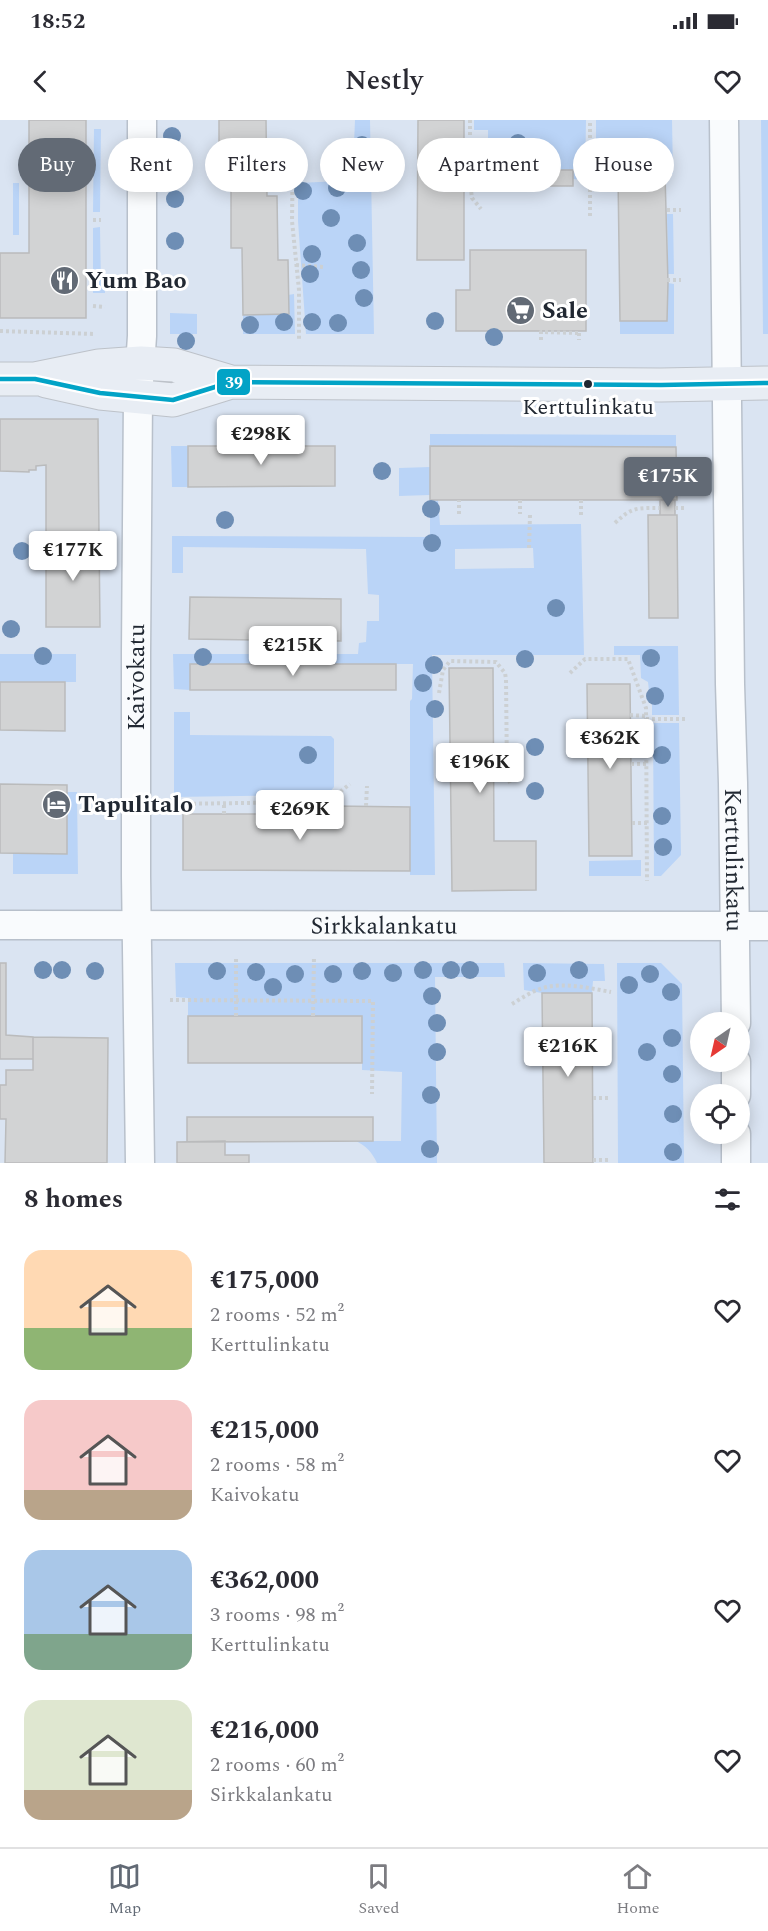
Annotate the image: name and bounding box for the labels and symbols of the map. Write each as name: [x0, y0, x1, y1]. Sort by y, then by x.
place label: Yum Bao: [85, 263, 187, 299]
restaurant icon: Yum Bao: [48, 264, 80, 296]
place label: Sale: [542, 293, 588, 329]
supermarket icon: Sale: [505, 294, 537, 326]
line badge: 39: [216, 368, 251, 396]
text: 39: [225, 371, 243, 395]
marker: Kerttulinkatu: [582, 378, 594, 390]
place label: Kerttulinkatu: [522, 391, 654, 424]
pin: €298K: [219, 415, 303, 466]
pin: €175K: [626, 457, 710, 508]
pin: €177K: [31, 531, 115, 582]
street label: Kaivokatu: [119, 623, 155, 731]
pin: €215K: [251, 626, 335, 677]
pin: €362K: [568, 719, 652, 770]
pin: €196K: [438, 743, 522, 794]
place label: Tapulitalo: [78, 787, 193, 823]
hotel icon: Tapulitalo: [41, 788, 73, 820]
street label: Kerttulinkatu: [714, 788, 752, 932]
pin: €269K: [258, 790, 342, 841]
street label: Sirkkalankatu: [310, 908, 458, 945]
north arrow: [690, 1012, 750, 1072]
pin: €216K: [526, 1027, 610, 1078]

